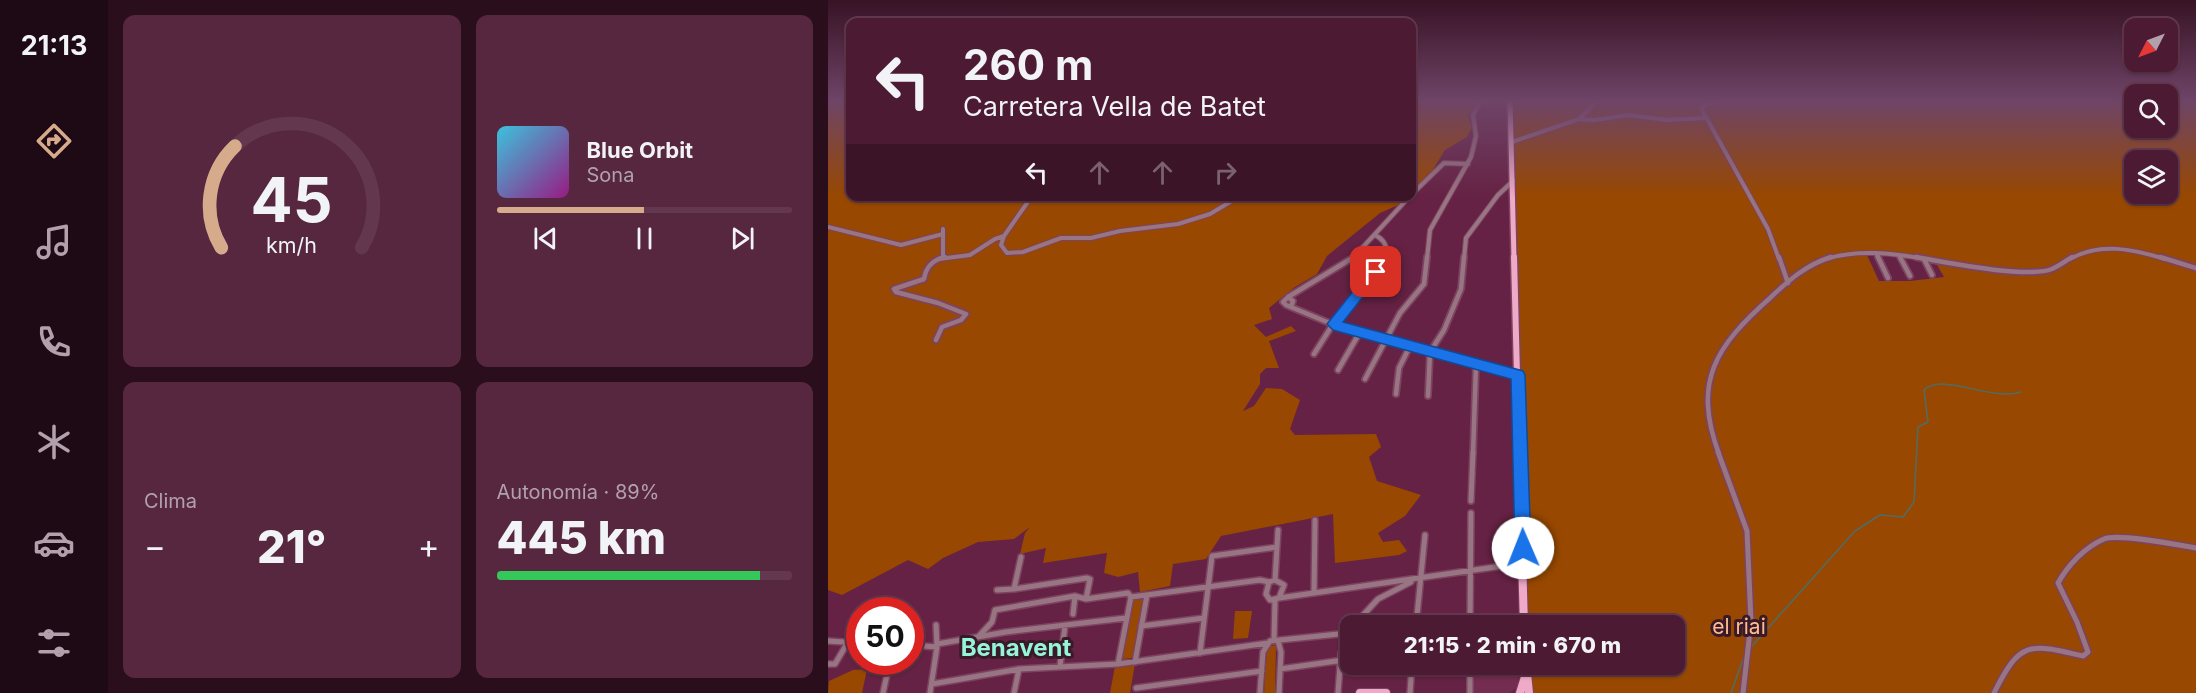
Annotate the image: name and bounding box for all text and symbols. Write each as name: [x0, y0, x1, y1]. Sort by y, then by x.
north arrow: [2124, 18, 2178, 72]
map controls: [2124, 18, 2178, 204]
text: 21:13: [21, 29, 87, 62]
text: 260 m: [963, 39, 1093, 90]
icon: left: [864, 42, 942, 120]
button: search: [2124, 84, 2178, 138]
text: Carretera Vella de Batet: [963, 90, 1266, 123]
icon: directions: [33, 120, 75, 162]
text: Blue Orbit: [587, 137, 693, 163]
button: layers: [2124, 150, 2178, 204]
icon: left: [1020, 156, 1053, 189]
icon: ahead: [1083, 156, 1116, 189]
icon: ahead: [1146, 156, 1179, 189]
icon: right: [1209, 156, 1242, 189]
text: 45: [251, 162, 333, 237]
text: Sona: [587, 163, 634, 187]
icon: music: [33, 221, 75, 263]
icon: previous: [529, 222, 562, 255]
icon: pause: [628, 222, 661, 255]
icon: next: [726, 222, 759, 255]
text: km/h: [266, 232, 317, 258]
pin: [1350, 246, 1401, 297]
icon: arrive: [1359, 255, 1392, 288]
icon: phone: [33, 321, 75, 363]
icon: climate: [33, 421, 75, 463]
text: Autonomía · 89%: [497, 480, 659, 504]
text: Clima: [144, 489, 197, 513]
text: 445 km: [497, 510, 666, 565]
position arrow: [1491, 516, 1555, 580]
text: 21°: [257, 519, 326, 574]
icon: car: [33, 522, 75, 564]
text: −: [144, 526, 166, 566]
text: +: [418, 526, 440, 566]
speed limit sign: 50: [846, 597, 924, 675]
park label: el riai: [1712, 614, 1766, 639]
icon: filters: [33, 622, 75, 664]
text: 21:15 · 2 min · 670 m: [1404, 632, 1621, 658]
district label: Benavent: [961, 633, 1072, 662]

